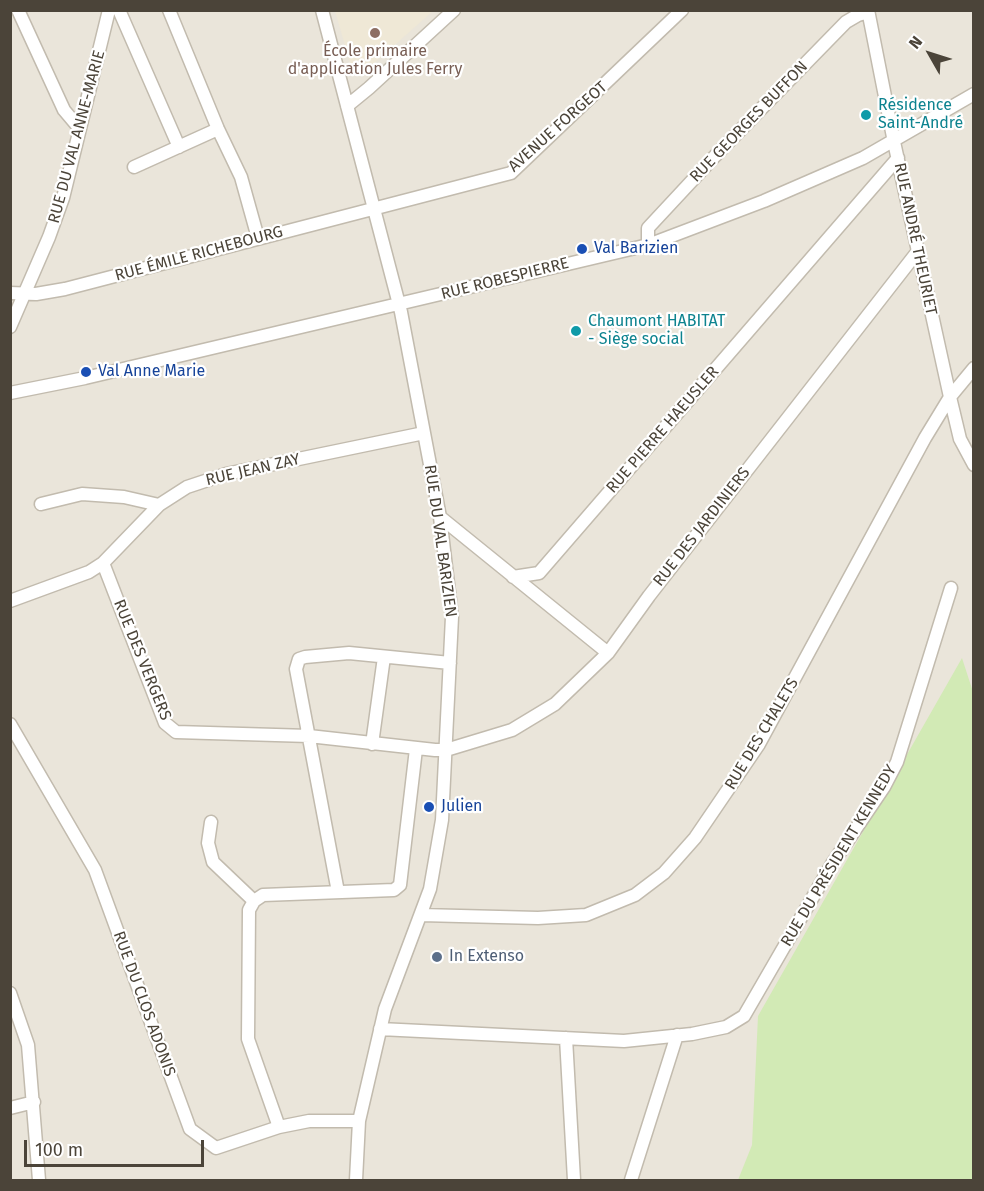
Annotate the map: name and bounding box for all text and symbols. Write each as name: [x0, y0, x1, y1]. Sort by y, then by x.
north arrow: [900, 24, 960, 84]
marker: École primaire d'application Jules Ferry: [368, 26, 382, 40]
text: N: [905, 32, 926, 52]
place label: École primaire d'application Jules Ferry: [288, 42, 462, 80]
street label: RUE DU VAL ANNE-MARIE: [45, 48, 109, 226]
street label: RUE GEORGES BUFFON: [686, 57, 812, 187]
street label: AVENUE FORGEOT: [505, 78, 611, 176]
place label: Résidence Saint-André: [878, 96, 963, 134]
marker: Résidence Saint-André: [859, 108, 873, 122]
street label: RUE ANDRÉ THEURIET: [889, 161, 941, 317]
street label: RUE ÉMILE RICHEBOURG: [113, 222, 285, 286]
place label: Val Barizien: [594, 239, 678, 259]
marker: Val Barizien: [575, 242, 589, 256]
street label: RUE ROBESPIERRE: [439, 254, 571, 304]
place label: Chaumont HABITAT - Siège social: [588, 312, 725, 350]
marker: Chaumont HABITAT - Siège social: [569, 324, 583, 338]
place label: Val Anne Marie: [98, 362, 205, 382]
street label: RUE PIERRE HAEUSLER: [603, 363, 723, 497]
marker: Val Anne Marie: [79, 365, 93, 379]
street label: RUE JEAN ZAY: [204, 450, 302, 490]
street label: RUE DU VAL BARIZIEN: [420, 463, 460, 619]
street label: RUE DES JARDINIERS: [650, 464, 754, 590]
street label: RUE DES VERGERS: [109, 597, 175, 723]
street label: RUE DES CHALETS: [721, 675, 803, 793]
street label: RUE DU PRÉSIDENT KENNEDY: [777, 762, 901, 950]
place label: Julien: [441, 797, 482, 817]
marker: Julien: [422, 800, 436, 814]
street label: RUE DU CLOS ADONIS: [109, 929, 179, 1079]
place label: In Extenso: [449, 947, 524, 967]
marker: In Extenso: [430, 950, 444, 964]
scale bar: [27, 1128, 207, 1166]
text: 100 m: [35, 1139, 83, 1161]

